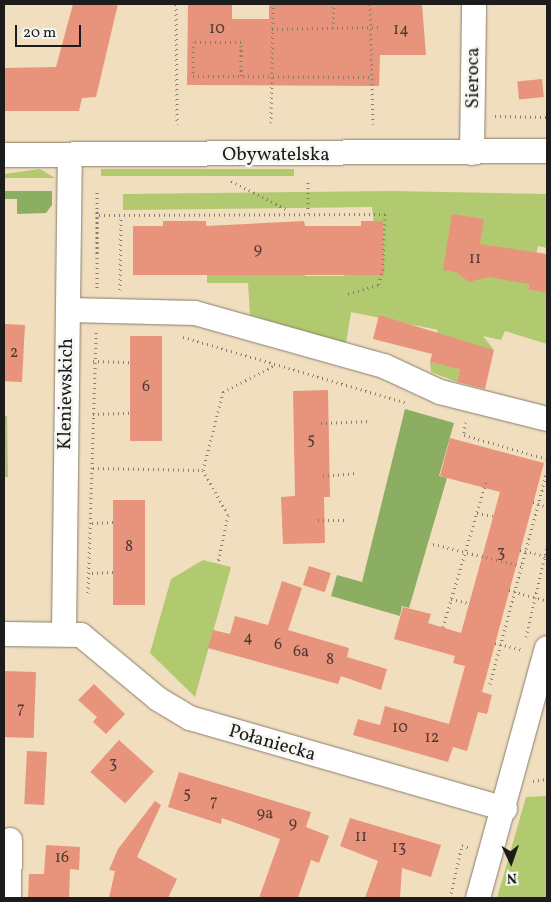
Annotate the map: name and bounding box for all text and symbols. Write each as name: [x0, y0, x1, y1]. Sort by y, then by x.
scale bar: [18, 15, 84, 47]
house number: 10: [209, 19, 225, 39]
house number: 14: [393, 20, 409, 40]
text: 20 m: [23, 23, 56, 44]
street label: Sieroca: [463, 47, 485, 109]
street label: Obywatelska: [222, 145, 330, 167]
house number: 9: [254, 240, 262, 260]
house number: 11: [469, 249, 481, 269]
street label: Kleniewskich: [55, 338, 79, 450]
house number: 2: [10, 343, 18, 363]
house number: 6: [142, 377, 150, 397]
house number: 5: [307, 430, 315, 450]
house number: 8: [125, 537, 133, 557]
house number: 3: [497, 543, 505, 563]
house number: 4: [243, 628, 253, 648]
house number: 6: [274, 635, 282, 655]
house number: 6a: [293, 642, 309, 662]
house number: 8: [326, 650, 334, 670]
house number: 7: [17, 699, 25, 719]
house number: 10: [392, 718, 408, 738]
street label: Połaniecka: [226, 721, 318, 767]
house number: 12: [425, 728, 439, 748]
house number: 3: [109, 754, 117, 774]
house number: 5: [183, 784, 191, 804]
house number: 7: [210, 792, 218, 812]
house number: 9a: [257, 804, 273, 824]
house number: 9: [289, 814, 297, 834]
house number: 11: [355, 827, 367, 847]
north arrow: [486, 837, 536, 887]
house number: 13: [392, 838, 406, 858]
house number: 16: [55, 848, 69, 868]
text: N: [506, 868, 517, 887]

